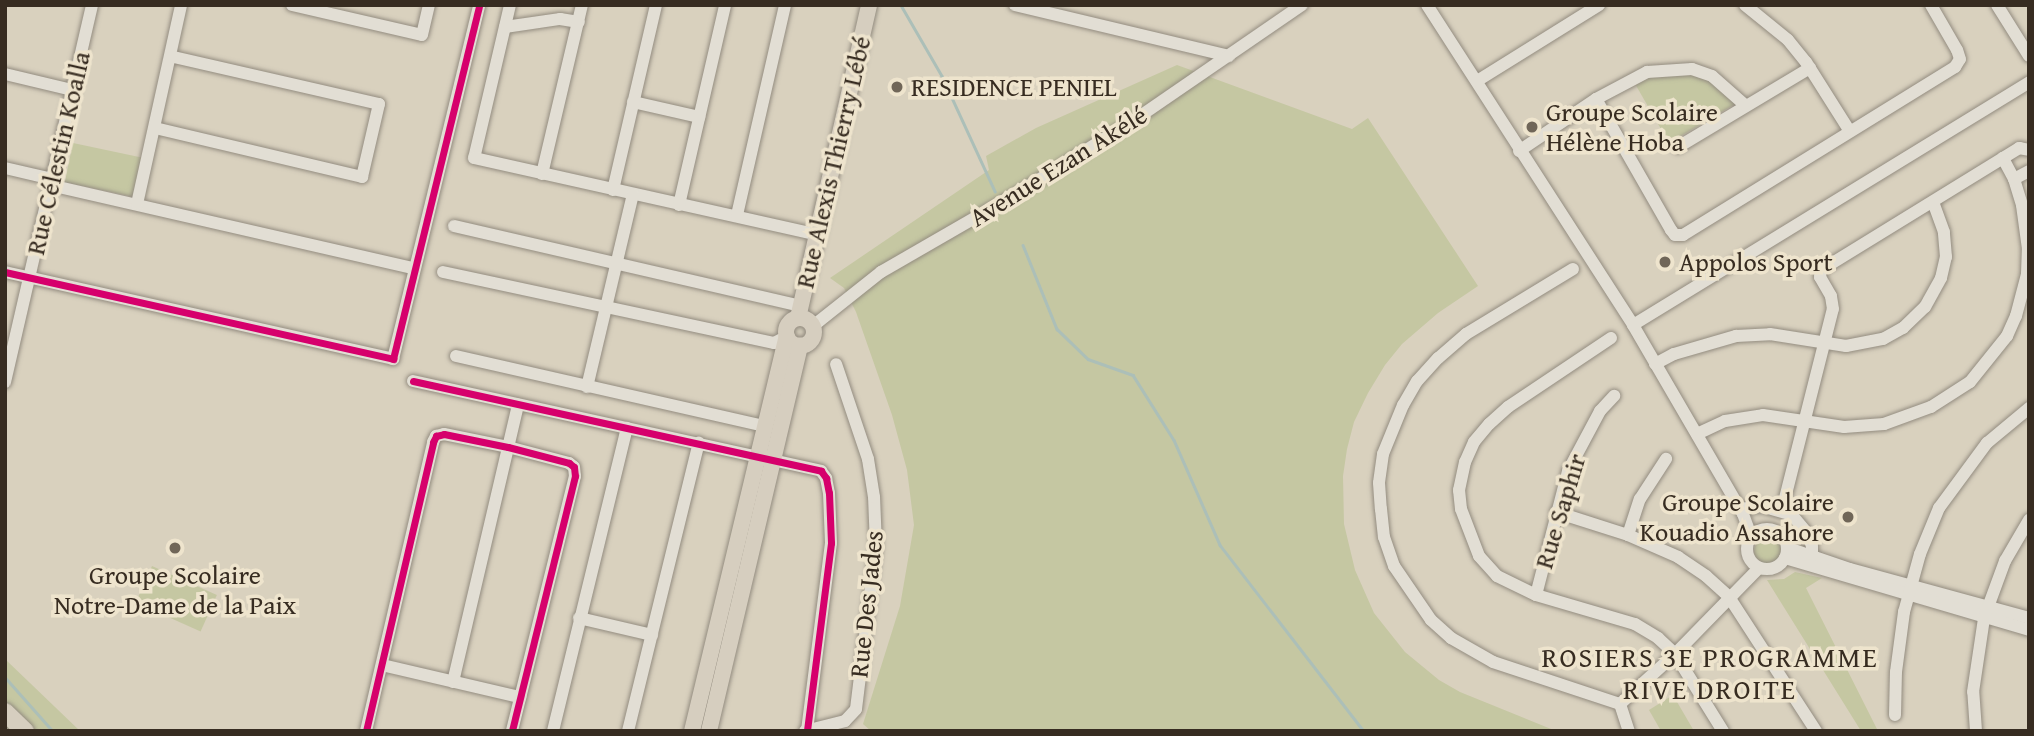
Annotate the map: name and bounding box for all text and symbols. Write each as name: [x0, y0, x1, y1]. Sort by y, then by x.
street label: Rue Alexis Thierry Lébé: [789, 33, 877, 291]
street label: Rue Célestin Koalla: [19, 48, 97, 258]
place label: RESIDENCE PENIEL: [911, 71, 1117, 103]
marker: RESIDENCE PENIEL: [889, 79, 905, 95]
place label: Groupe Scolaire Hélène Hoba: [1546, 96, 1718, 158]
street label: Avenue Ezan Akélé: [963, 99, 1153, 233]
marker: Groupe Scolaire Hélène Hoba: [1524, 119, 1540, 135]
place label: Appolos Sport: [1679, 246, 1833, 278]
marker: Appolos Sport: [1657, 254, 1673, 270]
street label: Rue Saphir: [1528, 450, 1592, 572]
place label: Groupe Scolaire Kouadio Assahore: [1640, 486, 1834, 548]
marker: Groupe Scolaire Kouadio Assahore: [1840, 509, 1856, 525]
street label: Rue Des Jades: [843, 529, 889, 679]
marker: Groupe Scolaire Notre-Dame de la Paix: [167, 540, 183, 556]
place label: Groupe Scolaire Notre-Dame de la Paix: [54, 559, 296, 620]
district label: ROSIERS 3E PROGRAMME RIVE DROITE: [1544, 640, 1876, 706]

